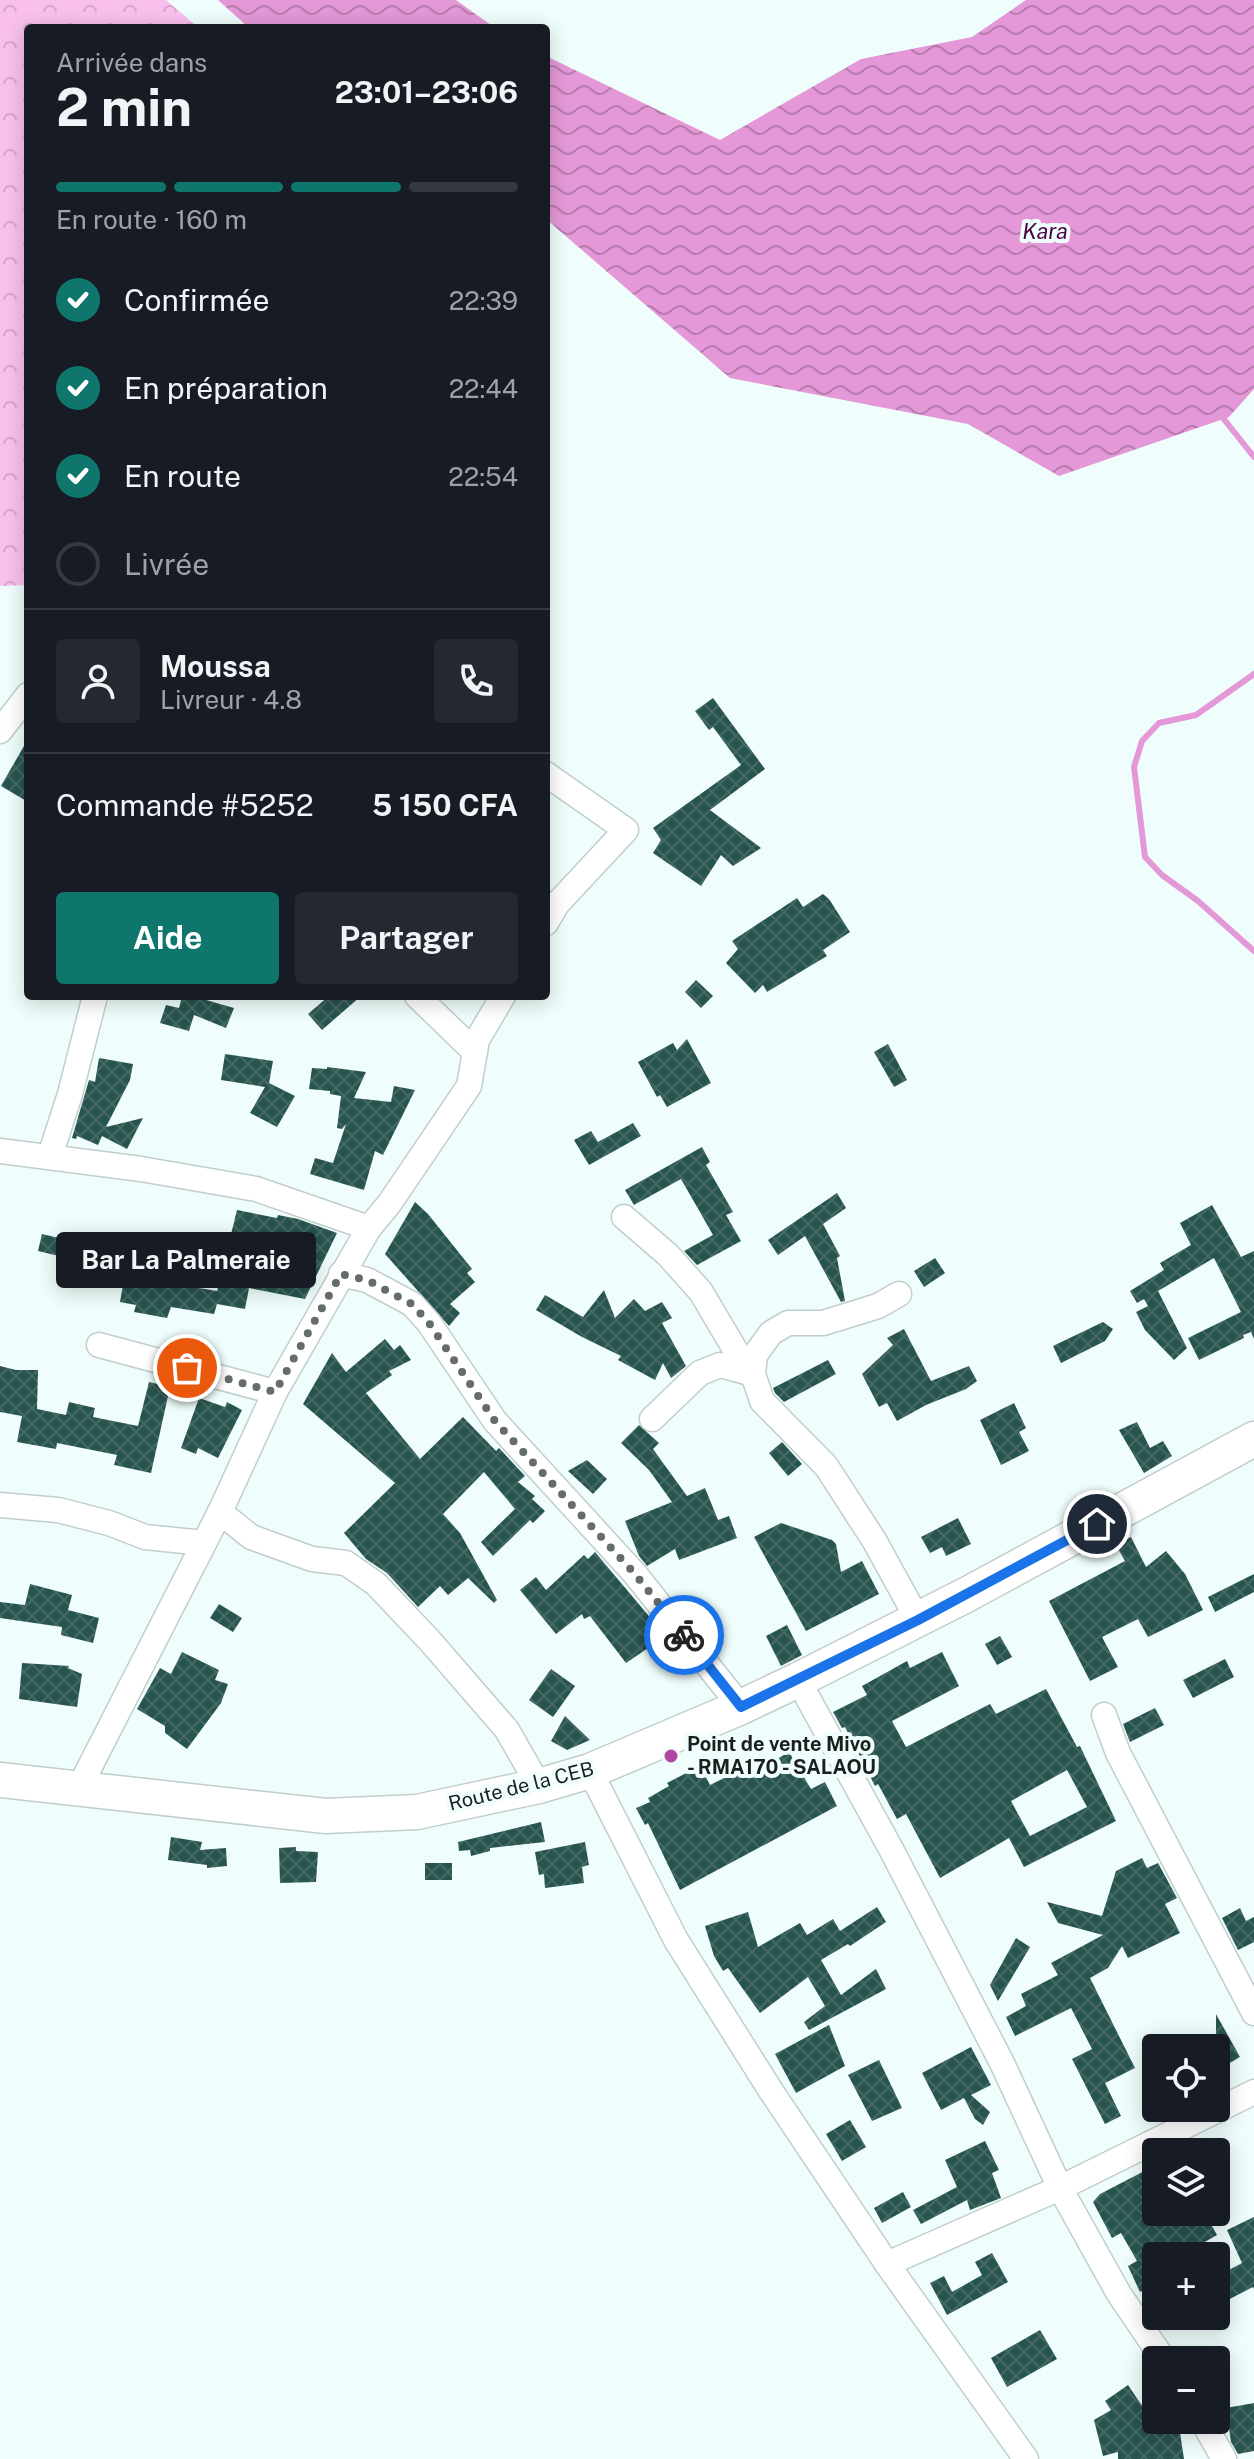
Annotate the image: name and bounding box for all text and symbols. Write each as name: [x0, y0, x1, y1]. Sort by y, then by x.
text: Arrivée dans: [56, 47, 207, 78]
text: 23:01–23:06: [335, 74, 518, 110]
text: 2 min: [56, 77, 192, 138]
text: En route · 160 m: [56, 204, 247, 235]
water label: Kara: [1022, 218, 1068, 244]
icon: check: [56, 278, 100, 322]
text: Confirmée: [124, 282, 269, 318]
text: 22:39: [449, 285, 518, 316]
icon: check: [56, 366, 100, 410]
text: En préparation: [124, 370, 328, 406]
text: 22:44: [449, 373, 518, 404]
icon: check: [56, 454, 100, 498]
text: En route: [124, 458, 241, 494]
text: 22:54: [448, 461, 518, 492]
text: Livrée: [124, 546, 209, 582]
button: person: [56, 639, 140, 723]
button: phone: [434, 639, 518, 723]
text: Moussa: [160, 648, 271, 684]
text: Livreur · 4.8: [160, 684, 302, 715]
text: Commande #5252: [56, 787, 314, 823]
text: 5 150 CFA: [372, 787, 518, 823]
button: Aide: [56, 892, 279, 984]
button: Partager: [295, 892, 518, 984]
callout: Bar La Palmeraie: [57, 1232, 317, 1288]
text: Bar La Palmeraie: [81, 1244, 291, 1275]
pin: [153, 1334, 221, 1402]
icon: bag: [165, 1346, 209, 1390]
pin: [1063, 1490, 1131, 1558]
icon: home: [1075, 1502, 1119, 1546]
courier: [644, 1595, 724, 1675]
icon: bike: [662, 1613, 706, 1657]
place label: Point de vente Mivo - RMA170 - SALAOU: [687, 1732, 876, 1779]
marker: Point de vente Mivo - RMA170 - SALAOU: [662, 1747, 680, 1765]
street label: Route de la CEB: [446, 1756, 596, 1816]
map controls: [1142, 2034, 1230, 2434]
button: locate: [1142, 2034, 1230, 2122]
button: layers: [1142, 2138, 1230, 2226]
button: +: [1142, 2242, 1230, 2330]
button: −: [1142, 2346, 1230, 2434]

